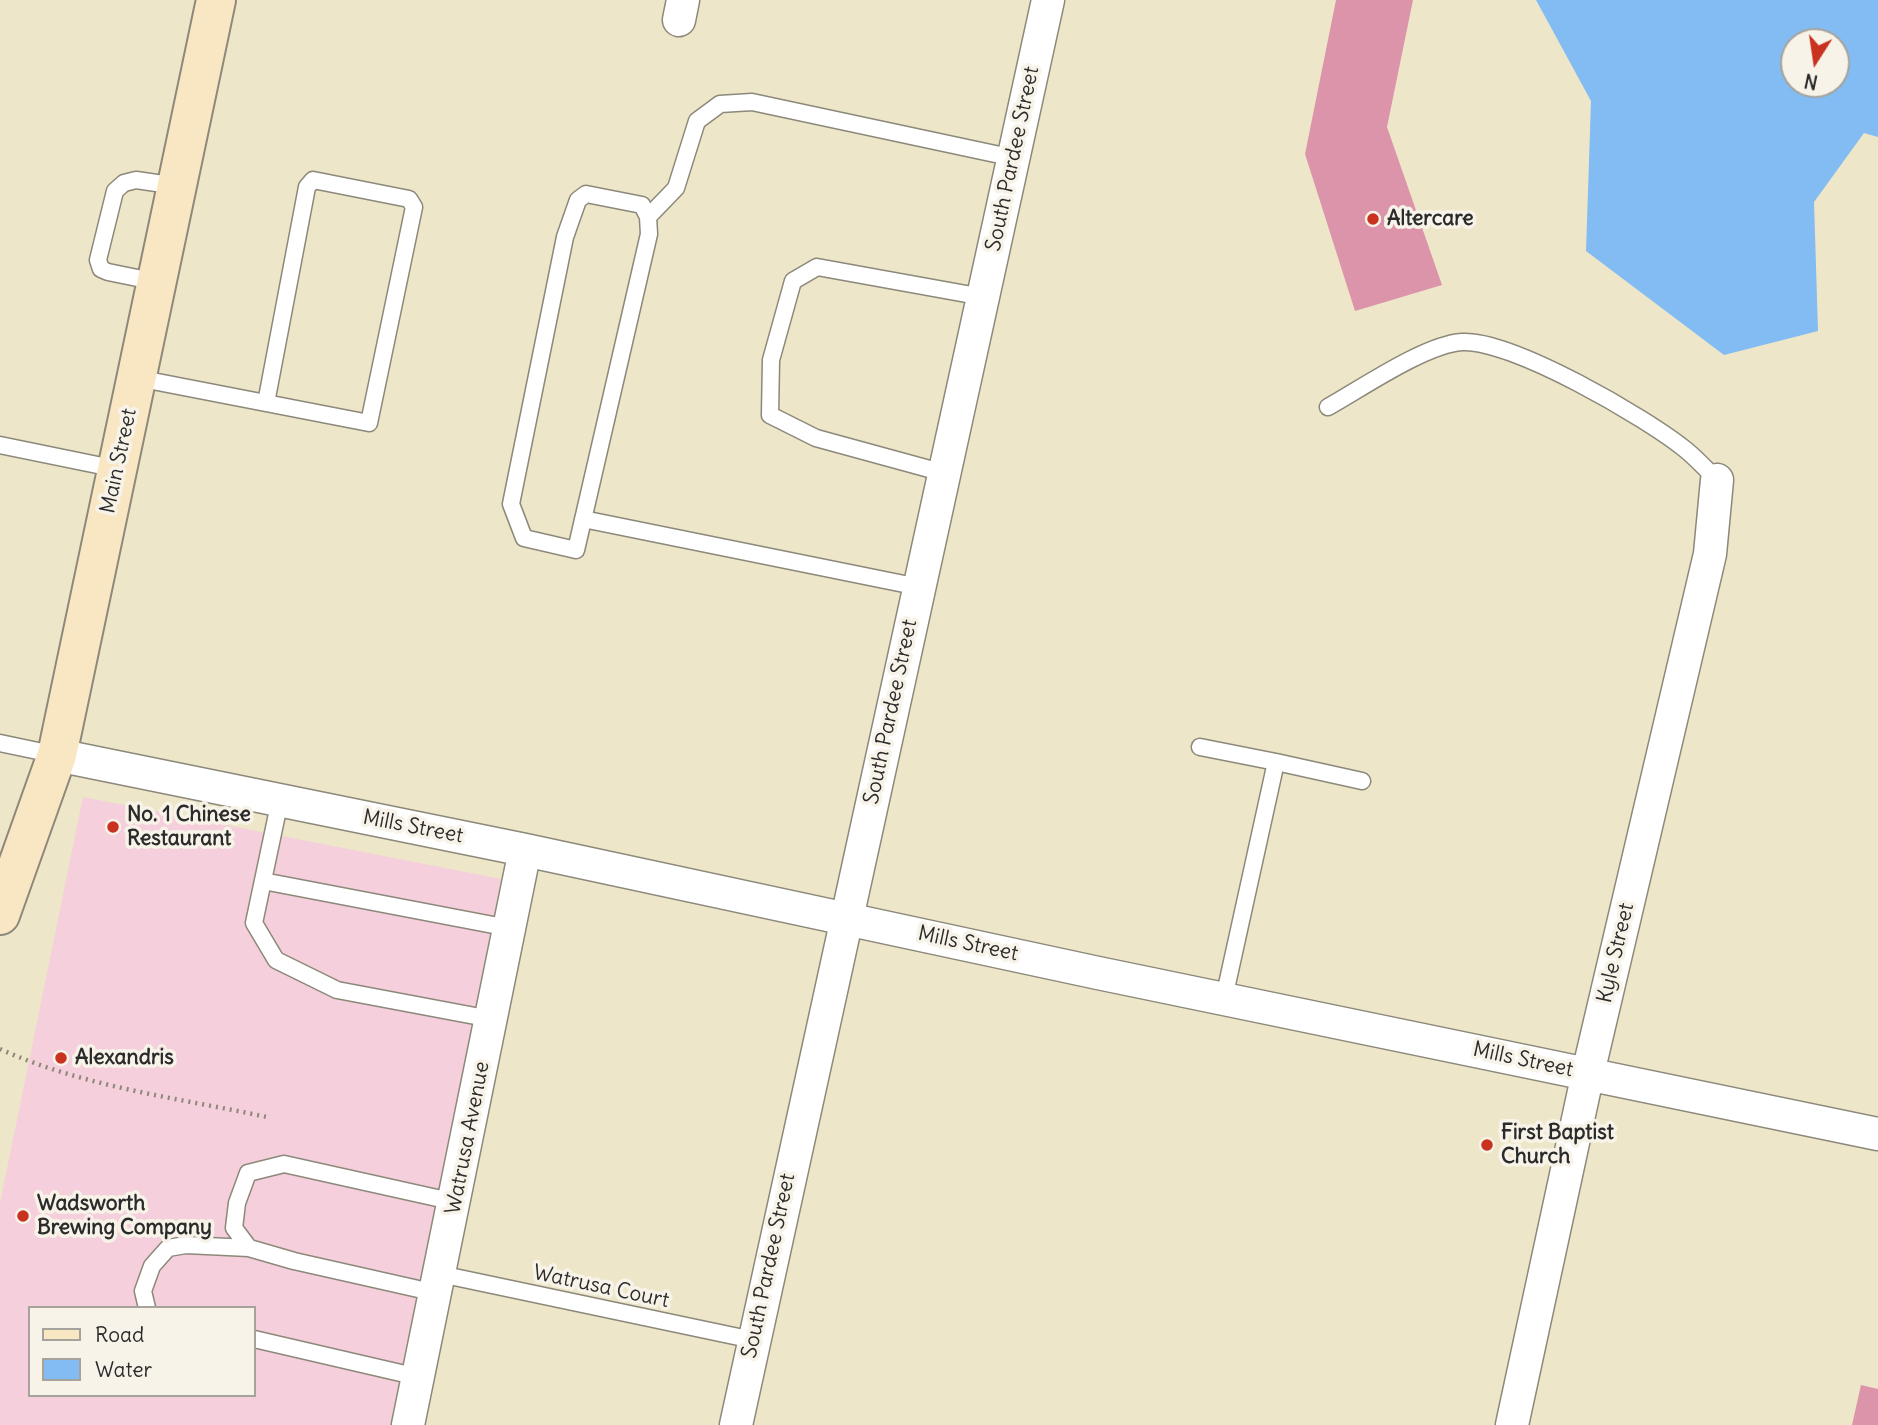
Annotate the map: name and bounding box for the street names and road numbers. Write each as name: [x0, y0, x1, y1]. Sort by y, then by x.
street label: South Pardee Street: [981, 64, 1045, 254]
street label: Main Street: [96, 406, 142, 516]
street label: South Pardee Street: [859, 617, 923, 807]
street label: Mills Street: [361, 805, 465, 849]
street label: Kyle Street: [1592, 901, 1640, 1005]
street label: Mills Street: [916, 921, 1020, 967]
street label: Mills Street: [1471, 1037, 1575, 1083]
street label: Watrusa Avenue: [441, 1059, 495, 1217]
street label: South Pardee Street: [737, 1171, 801, 1361]
street label: Watrusa Court: [531, 1260, 671, 1314]

